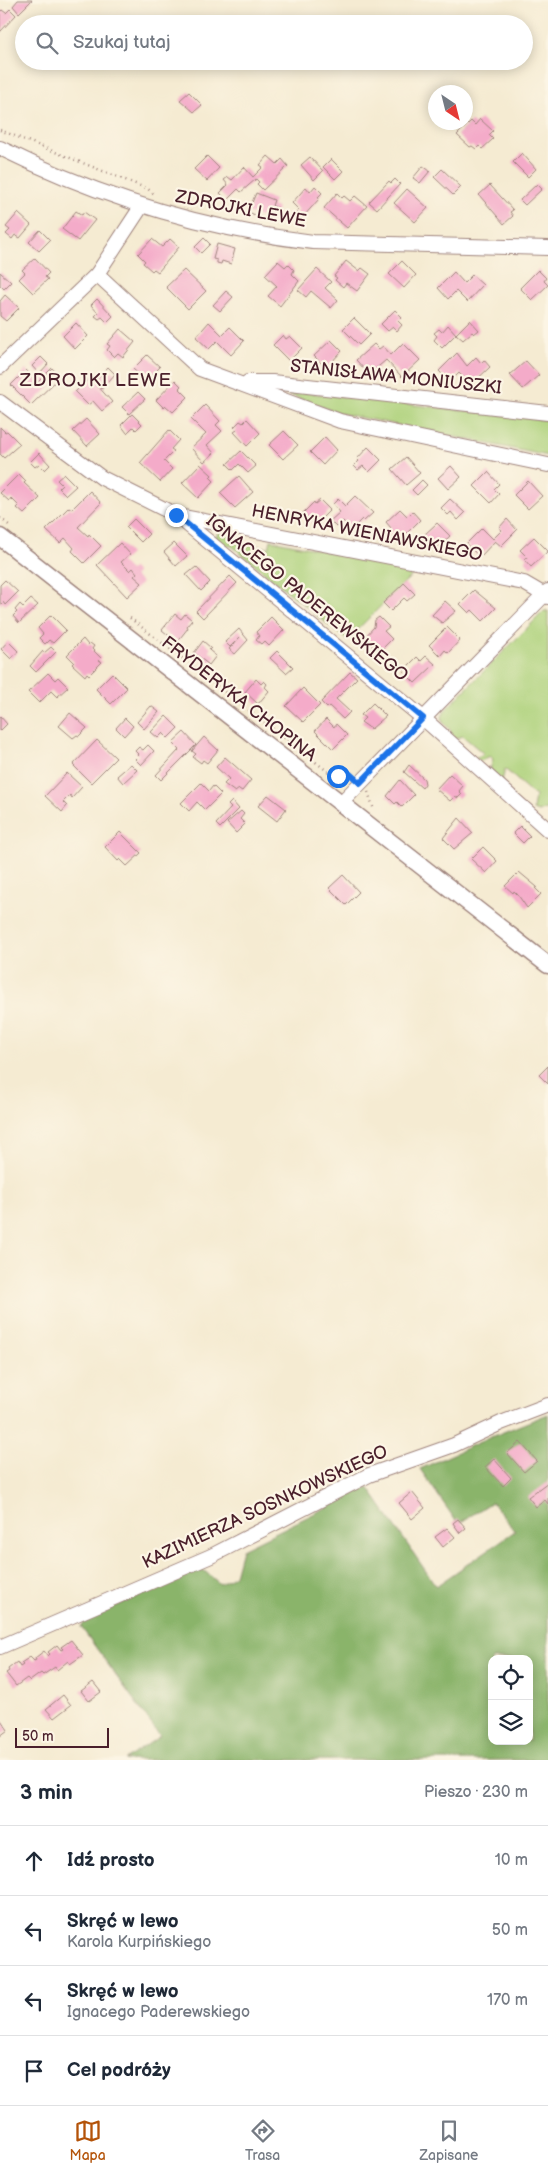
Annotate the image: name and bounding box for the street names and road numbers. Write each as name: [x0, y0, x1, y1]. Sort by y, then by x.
street label: ZDROJKI LEWE: [173, 186, 308, 232]
street label: STANISŁAWA MONIUSZKI: [289, 355, 503, 399]
street label: HENRYKA WIENIAWSKIEGO: [250, 500, 484, 566]
street label: IGNACEGO PADEREWSKIEGO: [202, 510, 412, 686]
street label: FRYDERYKA CHOPINA: [157, 632, 321, 766]
street label: KAZIMIERZA SOSNKOWSKIEGO: [139, 1441, 391, 1573]

